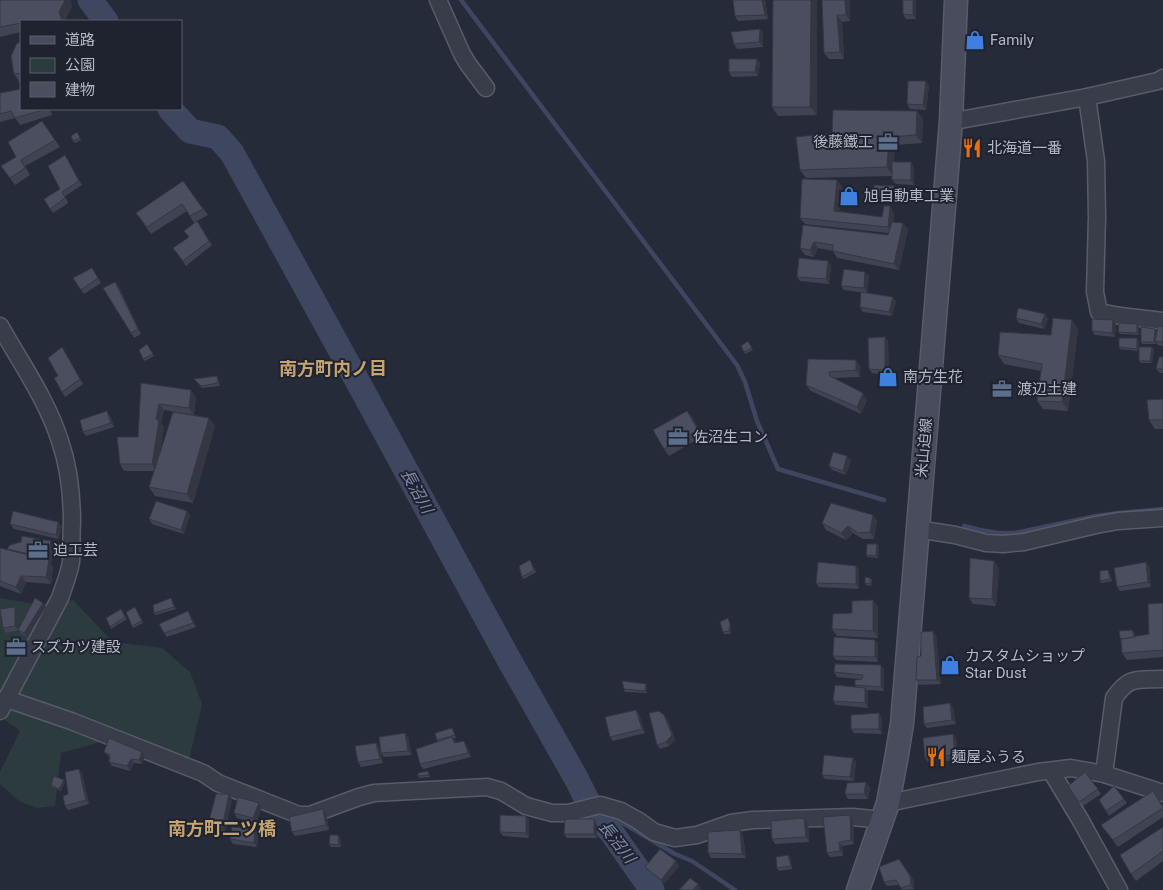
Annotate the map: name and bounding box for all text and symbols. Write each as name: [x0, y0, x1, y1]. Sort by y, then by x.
legend: [20, 20, 182, 110]
shop icon: Family: [964, 29, 986, 51]
text: 道路: [65, 31, 95, 49]
place label: Family: [990, 31, 1034, 49]
text: 公園: [65, 56, 95, 74]
text: 建物: [65, 81, 95, 99]
office icon: 後藤鐵工: [877, 131, 899, 153]
place label: 後藤鐵工: [813, 133, 873, 151]
restaurant icon: 北海道一番: [961, 137, 983, 159]
place label: 北海道一番: [987, 139, 1062, 157]
shop icon: 旭自動車工業: [838, 185, 860, 207]
place label: 旭自動車工業: [864, 187, 954, 205]
district label: 南方町内ノ目: [279, 358, 387, 379]
shop icon: 南方生花: [877, 366, 899, 388]
place label: 南方生花: [903, 368, 963, 386]
office icon: 渡辺土建: [991, 378, 1013, 400]
place label: 渡辺土建: [1017, 380, 1077, 398]
street label: 米山迫線: [912, 417, 936, 479]
office icon: 佐沼生コン: [667, 426, 689, 448]
place label: 佐沼生コン: [693, 428, 768, 446]
water label: 長沼川: [397, 465, 438, 518]
office icon: 迫工芸: [27, 539, 49, 561]
place label: 迫工芸: [53, 541, 98, 559]
office icon: スズカツ建設: [5, 636, 27, 658]
place label: スズカツ建設: [31, 638, 121, 656]
place label: カスタムショップ Star Dust: [965, 647, 1085, 682]
shop icon: カスタムショップ Star Dust: [939, 654, 961, 676]
restaurant icon: 麺屋ふうる: [925, 746, 947, 768]
place label: 麺屋ふうる: [951, 748, 1026, 766]
water label: 長沼川: [595, 817, 640, 868]
district label: 南方町二ツ橋: [168, 818, 276, 839]

